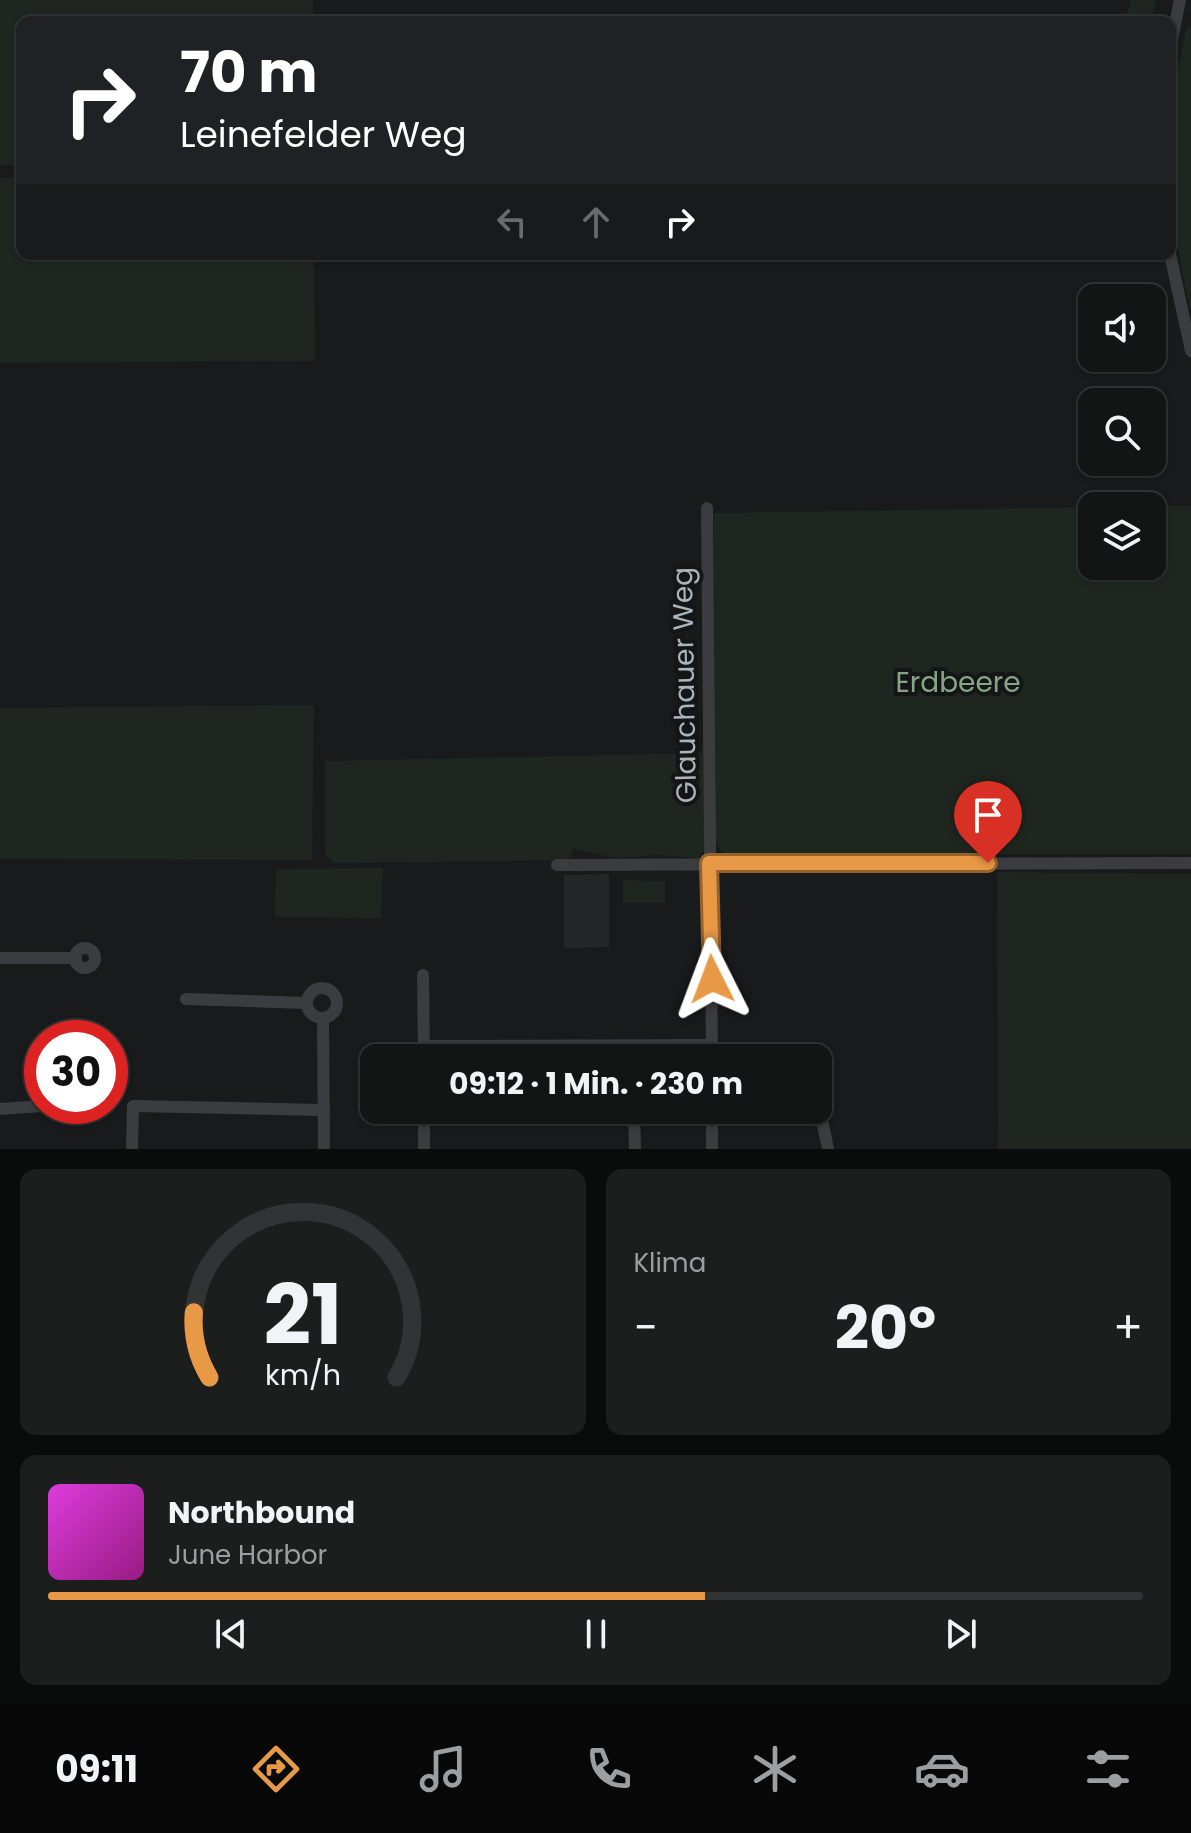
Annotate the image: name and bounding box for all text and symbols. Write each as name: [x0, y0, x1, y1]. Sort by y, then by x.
text: 70 m: [180, 33, 318, 112]
icon: right: [48, 48, 152, 152]
text: Leinefelder Weg: [180, 109, 467, 160]
icon: left: [490, 200, 534, 244]
icon: ahead: [574, 200, 618, 244]
icon: right: [658, 200, 702, 244]
map controls: [1078, 284, 1166, 580]
button: sound: [1078, 284, 1166, 372]
button: search: [1078, 388, 1166, 476]
button: layers: [1078, 492, 1166, 580]
street label: Glauchauer Weg: [663, 567, 706, 803]
park label: Erdbeere: [895, 663, 1021, 702]
pin: [954, 781, 1022, 863]
icon: arrive: [966, 793, 1010, 837]
position arrow: [670, 937, 754, 1021]
speed limit sign: 30: [24, 1020, 128, 1124]
text: 09:12 · 1 Min. · 230 m: [449, 1062, 743, 1105]
text: Klima: [634, 1245, 706, 1281]
text: 21: [263, 1257, 342, 1373]
text: 20°: [835, 1286, 936, 1370]
text: −: [634, 1297, 658, 1358]
text: +: [1113, 1297, 1143, 1358]
text: km/h: [265, 1355, 341, 1395]
text: Northbound: [168, 1491, 355, 1534]
text: June Harbor: [168, 1537, 327, 1573]
icon: previous: [209, 1612, 253, 1656]
icon: pause: [574, 1612, 618, 1656]
icon: next: [939, 1612, 983, 1656]
icon: directions: [248, 1741, 304, 1797]
icon: music: [415, 1741, 471, 1797]
icon: phone: [581, 1741, 637, 1797]
icon: climate: [747, 1741, 803, 1797]
icon: car: [914, 1741, 970, 1797]
icon: filters: [1080, 1741, 1136, 1797]
text: 09:11: [55, 1744, 138, 1795]

